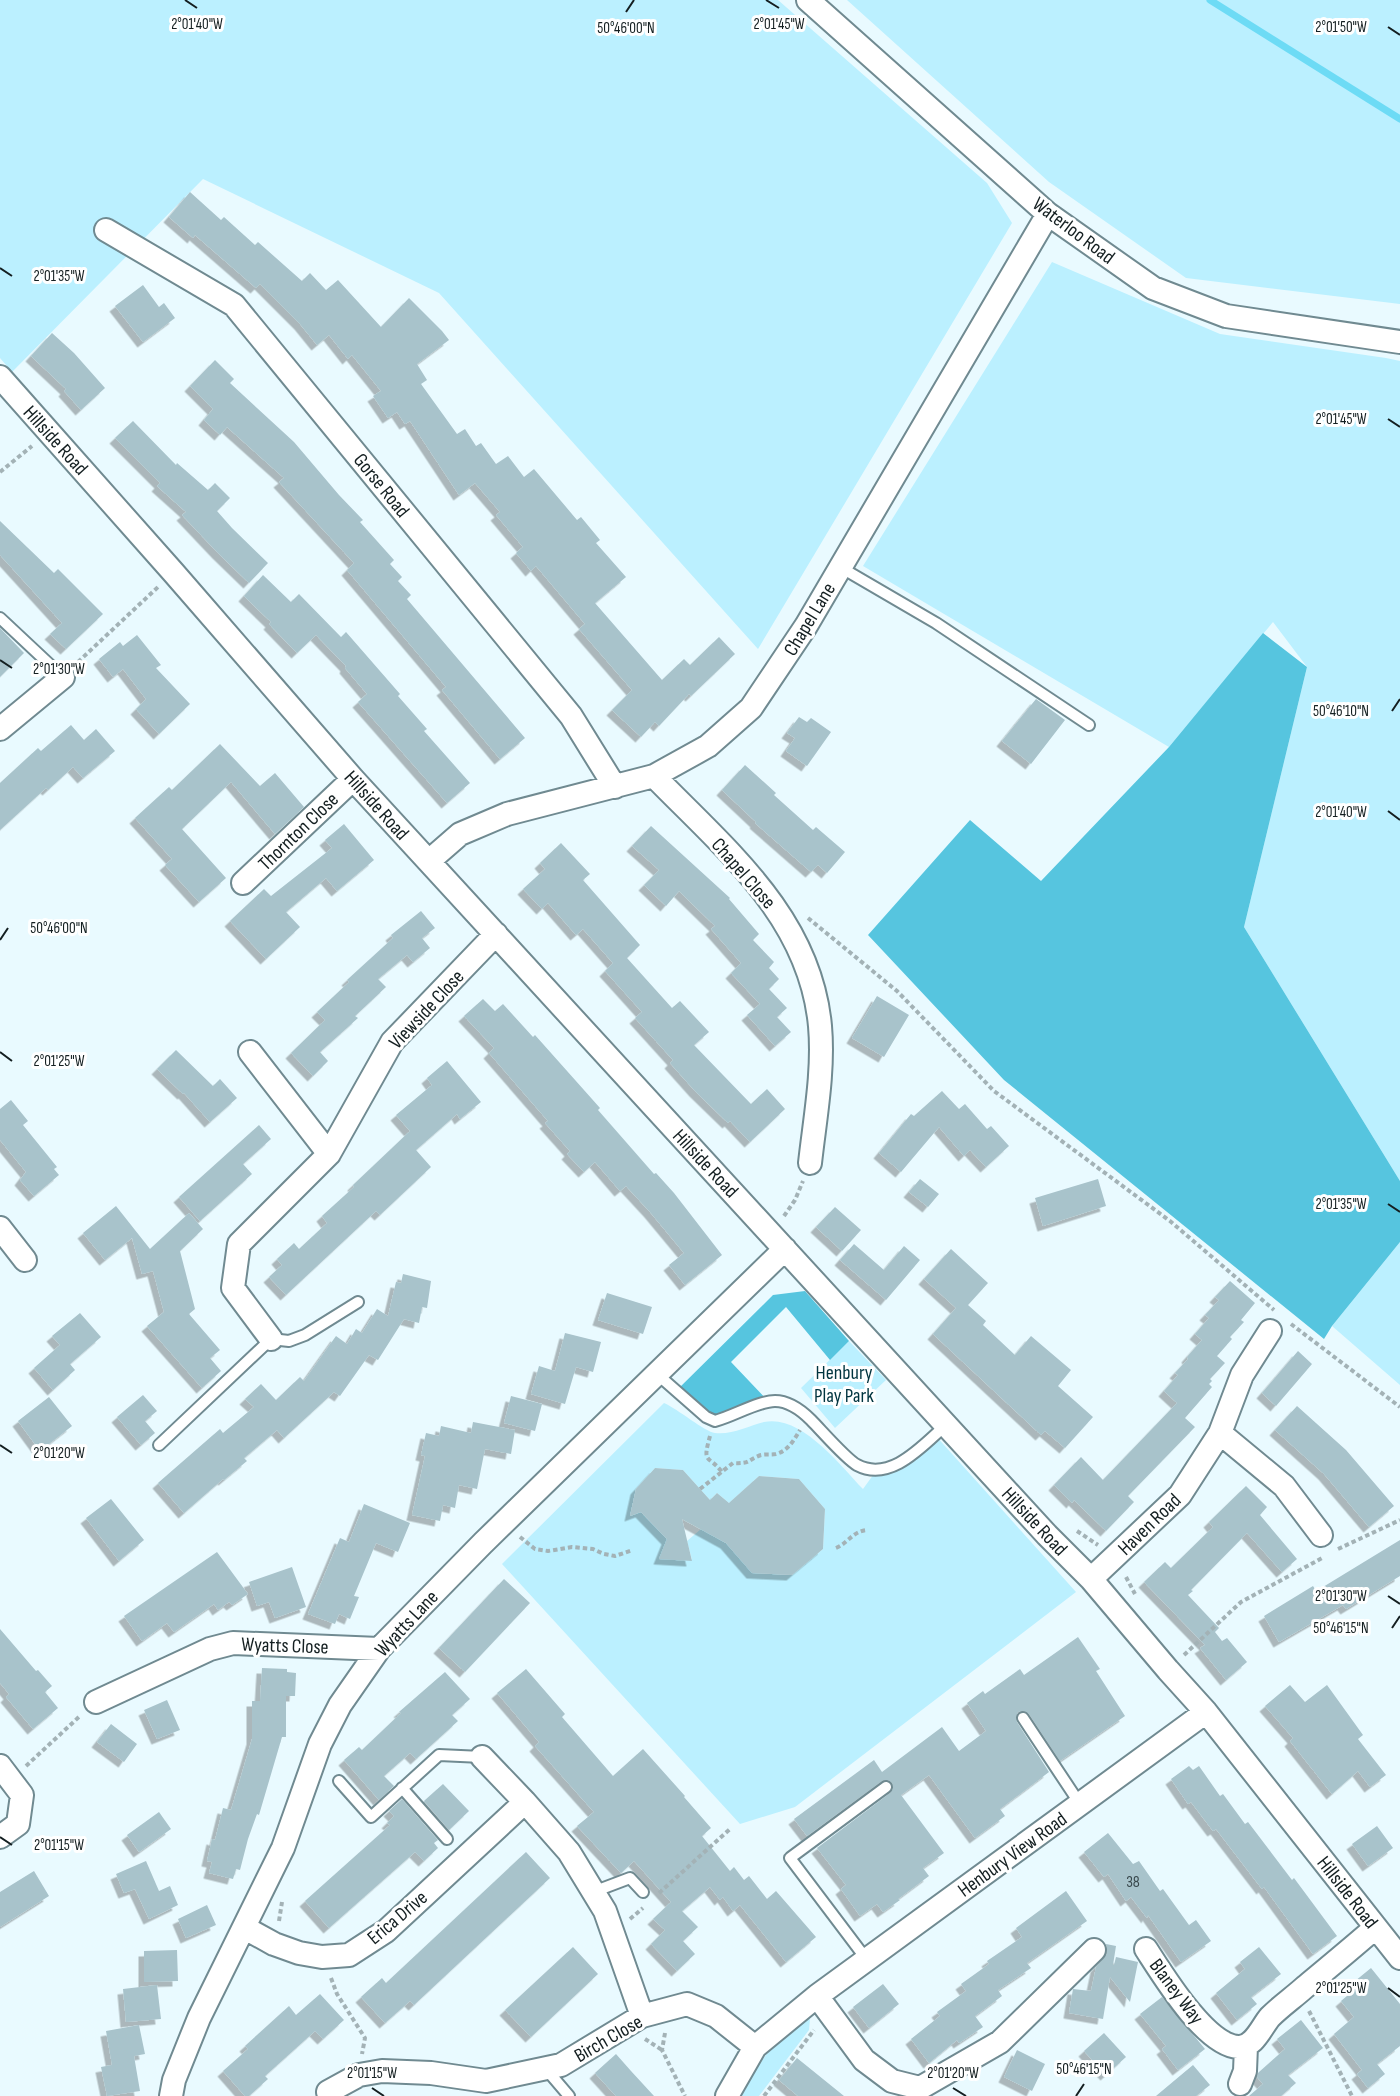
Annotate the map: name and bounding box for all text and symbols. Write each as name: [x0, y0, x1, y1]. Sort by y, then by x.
text: 2°01'40"W: [171, 15, 223, 34]
text: 2°01'45"W: [753, 15, 805, 34]
text: 2°01'50"W: [1315, 18, 1367, 37]
text: 50°46'00"N: [597, 19, 655, 38]
street label: Waterloo Road: [1028, 192, 1119, 269]
text: 2°01'35"W: [33, 267, 85, 286]
street label: Hillside Road: [18, 401, 93, 480]
text: 2°01'45"W: [1315, 410, 1367, 429]
street label: Gorse Road: [348, 449, 414, 523]
street label: Chapel Lane: [779, 579, 841, 660]
text: 2°01'30"W: [33, 660, 85, 679]
text: 50°46'10"N: [1313, 702, 1369, 721]
street label: Hillside Road: [339, 766, 414, 845]
street label: Thornton Close: [254, 788, 344, 876]
text: 2°01'40"W: [1315, 803, 1367, 822]
street label: Chapel Close: [706, 833, 781, 914]
text: 50°46'00"N: [30, 919, 88, 938]
street label: Viewside Close: [384, 965, 469, 1054]
text: 2°01'25"W: [34, 1052, 85, 1071]
street label: Hillside Road: [667, 1124, 743, 1203]
text: 2°01'35"W: [1315, 1195, 1367, 1214]
park label: Henbury Play Park: [814, 1361, 874, 1408]
text: 2°01'20"W: [33, 1444, 85, 1463]
street label: Hillside Road: [996, 1482, 1072, 1561]
street label: Haven Road: [1113, 1489, 1186, 1561]
street label: Wyatts Lane: [370, 1585, 444, 1662]
text: 2°01'30"W: [1315, 1587, 1367, 1606]
text: 50°46'15"N: [1313, 1619, 1369, 1638]
street label: Wyatts Close: [241, 1632, 329, 1660]
street label: Henbury View Road: [953, 1807, 1072, 1902]
text: 2°01'15"W: [34, 1836, 84, 1855]
street label: Hillside Road: [1312, 1852, 1383, 1934]
house number: 38: [1126, 1873, 1140, 1892]
street label: Erica Drive: [363, 1886, 433, 1950]
street label: Blaney Way: [1144, 1954, 1209, 2029]
text: 2°01'25"W: [1316, 1979, 1367, 1998]
street label: Birch Close: [570, 2010, 647, 2068]
text: 50°46'15"N: [1056, 2060, 1112, 2079]
text: 2°01'15"W: [347, 2064, 397, 2083]
text: 2°01'20"W: [927, 2064, 979, 2083]

